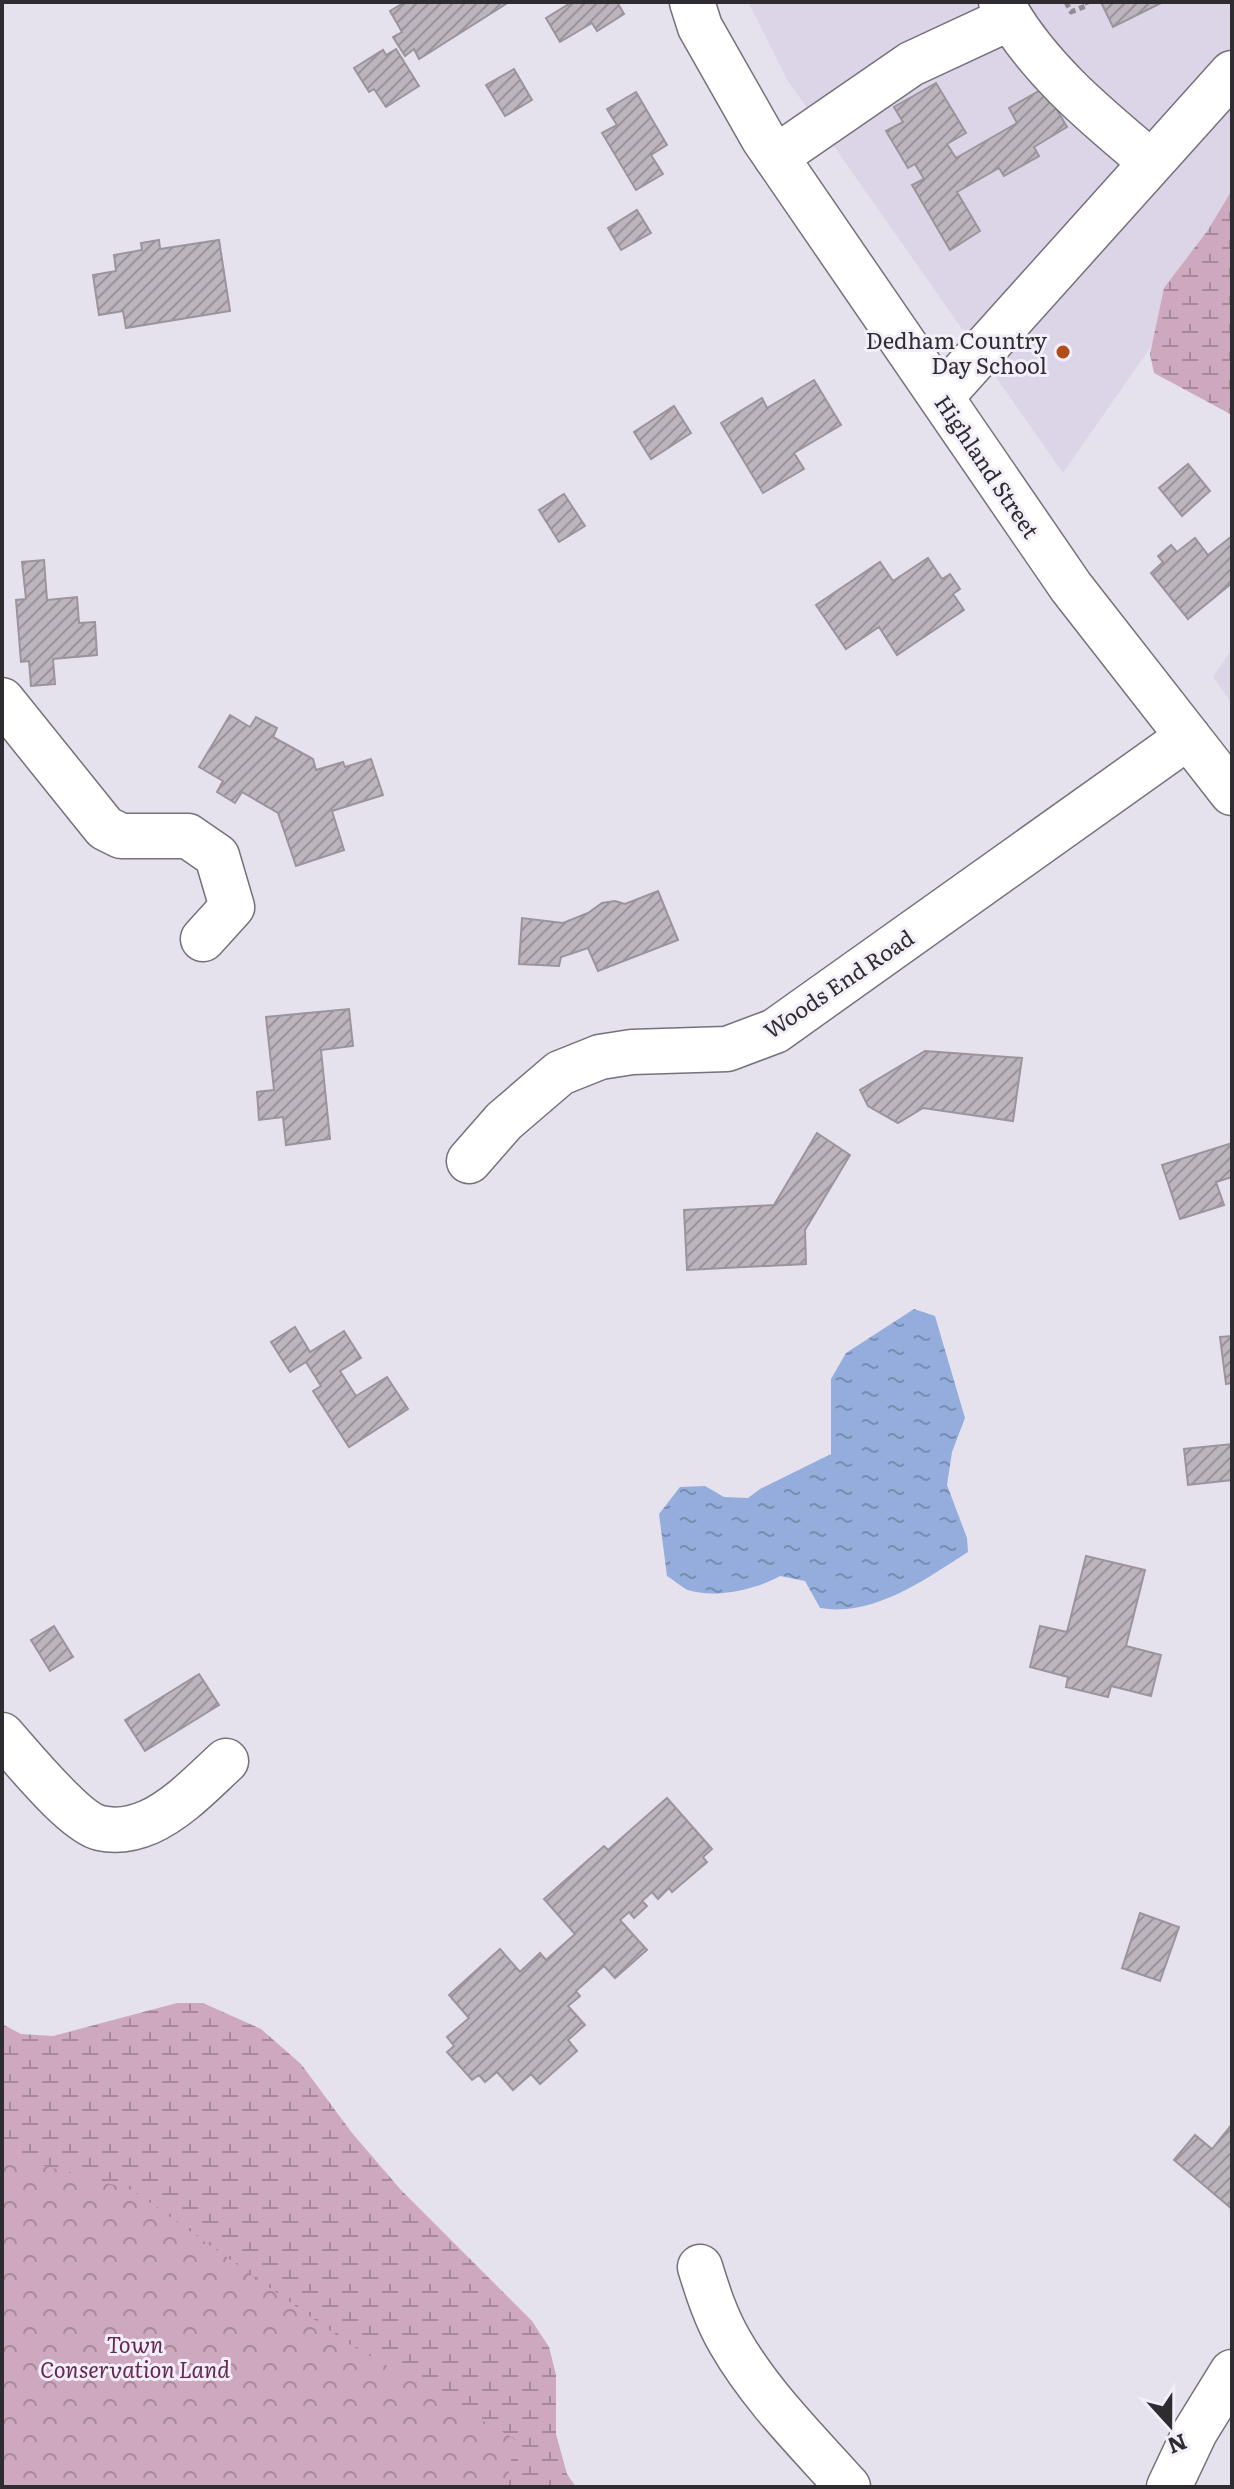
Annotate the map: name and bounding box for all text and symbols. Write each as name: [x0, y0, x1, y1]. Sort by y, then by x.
place label: Dedham Country Day School: [866, 323, 1047, 381]
marker: Dedham Country Day School: [1054, 343, 1072, 361]
street label: Highland Street: [928, 388, 1048, 544]
street label: Woods End Road: [756, 920, 920, 1046]
park label: Town Conservation Land: [40, 2327, 230, 2385]
north arrow: [1130, 2385, 1210, 2465]
text: N: [1163, 2426, 1192, 2464]

